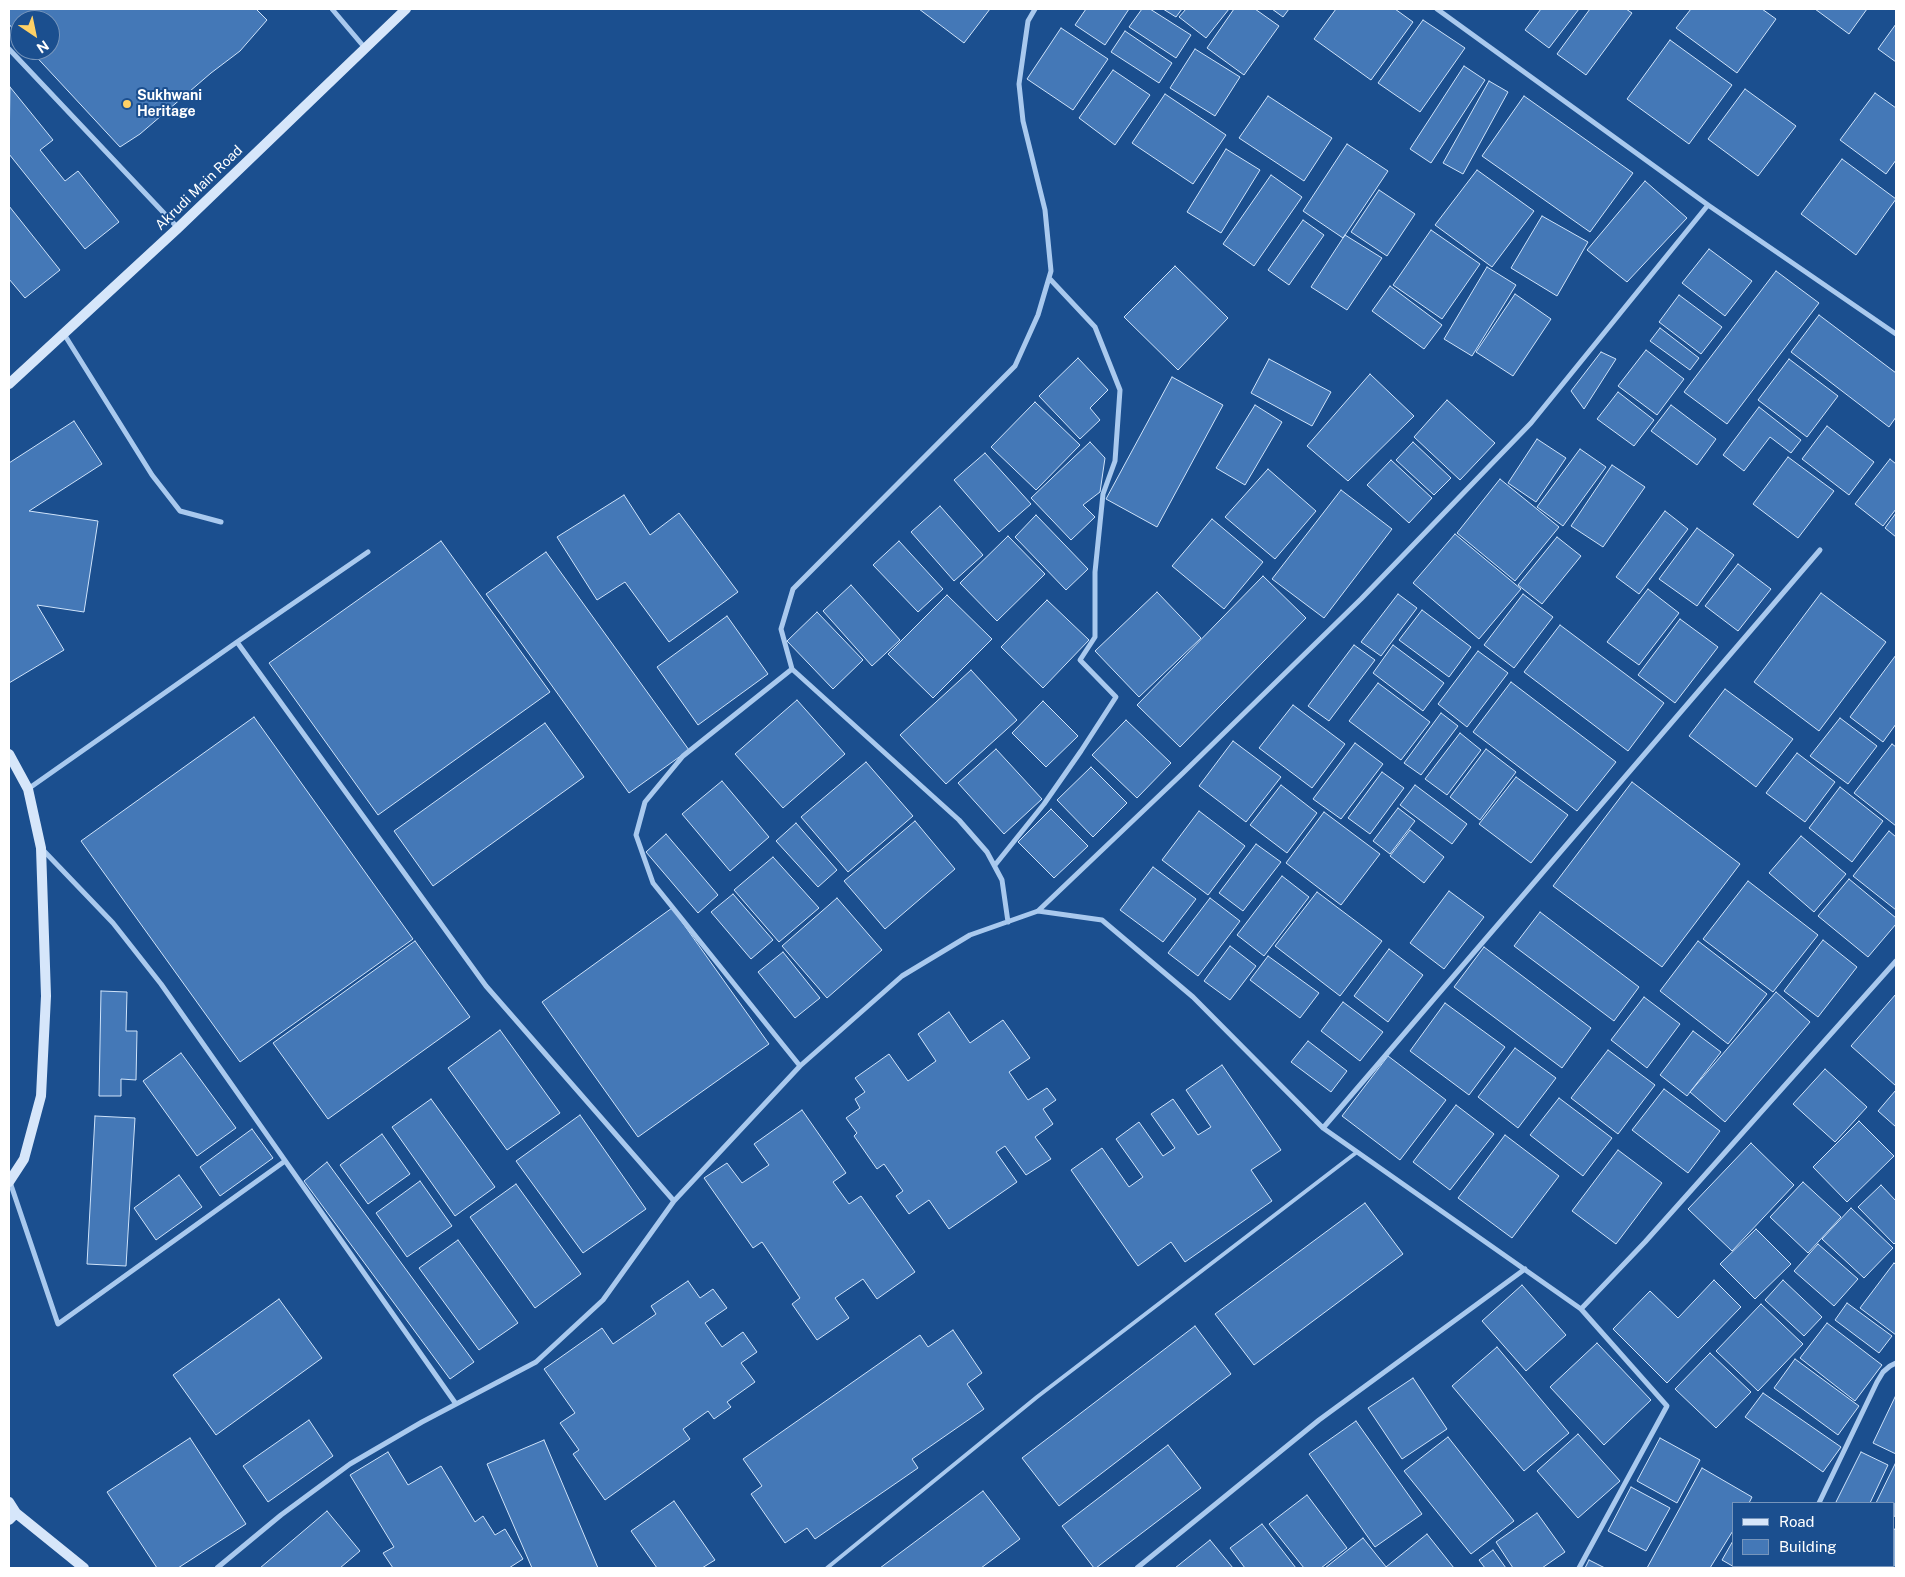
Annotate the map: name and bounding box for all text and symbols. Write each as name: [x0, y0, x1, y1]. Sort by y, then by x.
north arrow: [10, 10, 60, 60]
text: N: [34, 37, 52, 56]
place label: Sukhwani Heritage: [137, 88, 202, 120]
marker: Sukhwani Heritage: [121, 98, 133, 110]
street label: Akrudi Main Road: [152, 142, 246, 234]
legend: [1732, 1502, 1895, 1567]
text: Road: [1779, 1513, 1815, 1530]
text: Building: [1779, 1538, 1837, 1555]

